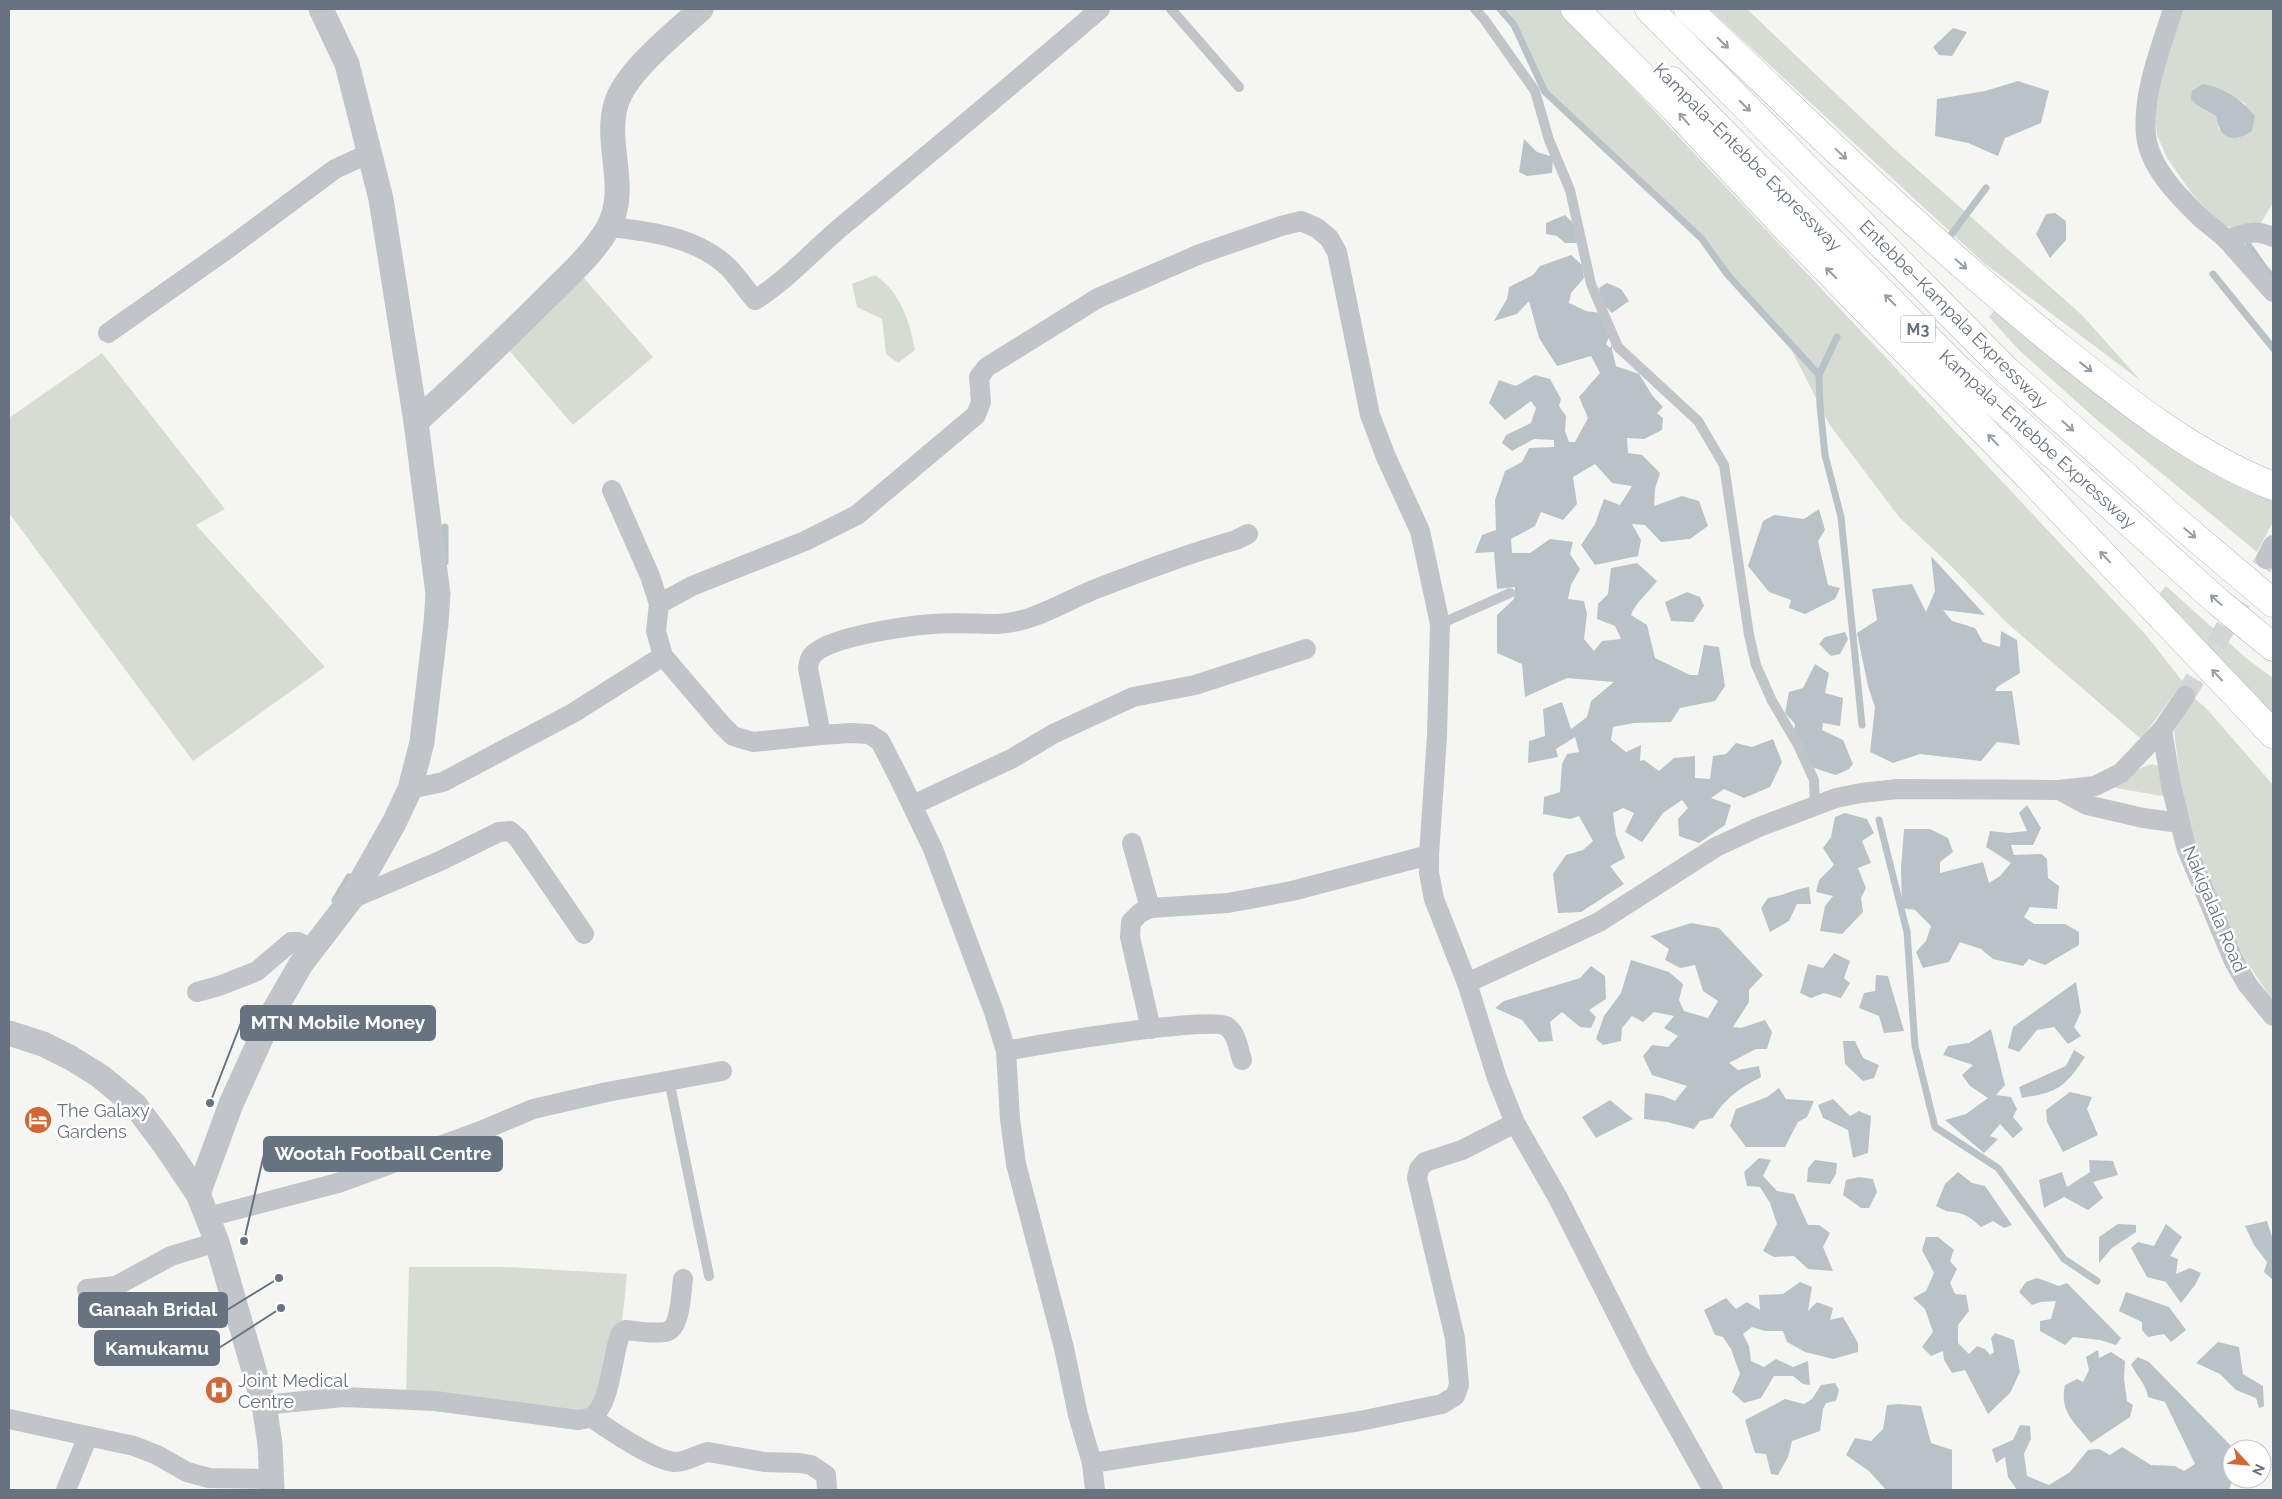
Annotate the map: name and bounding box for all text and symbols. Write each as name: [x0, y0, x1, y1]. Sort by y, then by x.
one-way arrow: [1717, 37, 1729, 49]
street label: Kampala–Entebbe Expressway: [1650, 59, 1847, 256]
one-way arrow: [1739, 99, 1751, 112]
one-way arrow: [1678, 112, 1689, 125]
one-way arrow: [1835, 148, 1847, 160]
street label: Entebbe–Kampala Expressway: [1856, 216, 2053, 413]
one-way arrow: [1954, 258, 1967, 269]
one-way arrow: [1825, 267, 1837, 279]
one-way arrow: [1884, 294, 1896, 307]
road number: M3: [1900, 316, 1936, 342]
street label: Kampala–Entebbe Expressway: [1935, 345, 2141, 533]
one-way arrow: [2079, 362, 2092, 373]
one-way arrow: [2062, 420, 2075, 432]
one-way arrow: [1987, 434, 1999, 446]
one-way arrow: [2183, 528, 2196, 539]
one-way arrow: [2099, 551, 2111, 563]
one-way arrow: [2209, 594, 2222, 605]
one-way arrow: [2211, 668, 2223, 681]
street label: Nakigalala Road: [2179, 843, 2251, 975]
callout: MTN Mobile Money: [241, 1006, 435, 1040]
text: MTN Mobile Money: [251, 1011, 426, 1033]
place label: The Galaxy Gardens: [57, 1100, 150, 1142]
hotel icon: The Galaxy Gardens: [23, 1105, 53, 1135]
callout: Wootah Football Centre: [264, 1137, 502, 1171]
text: Wootah Football Centre: [274, 1142, 492, 1164]
callout: Ganaah Bridal: [79, 1293, 227, 1327]
text: Ganaah Bridal: [89, 1298, 218, 1320]
callout: Kamukamu: [95, 1331, 219, 1365]
text: Kamukamu: [105, 1337, 209, 1359]
place label: Joint Medical Centre: [238, 1370, 348, 1412]
hospital icon: Joint Medical Centre: [204, 1375, 234, 1405]
north arrow: [2222, 1439, 2272, 1489]
text: N: [2249, 1461, 2268, 1478]

